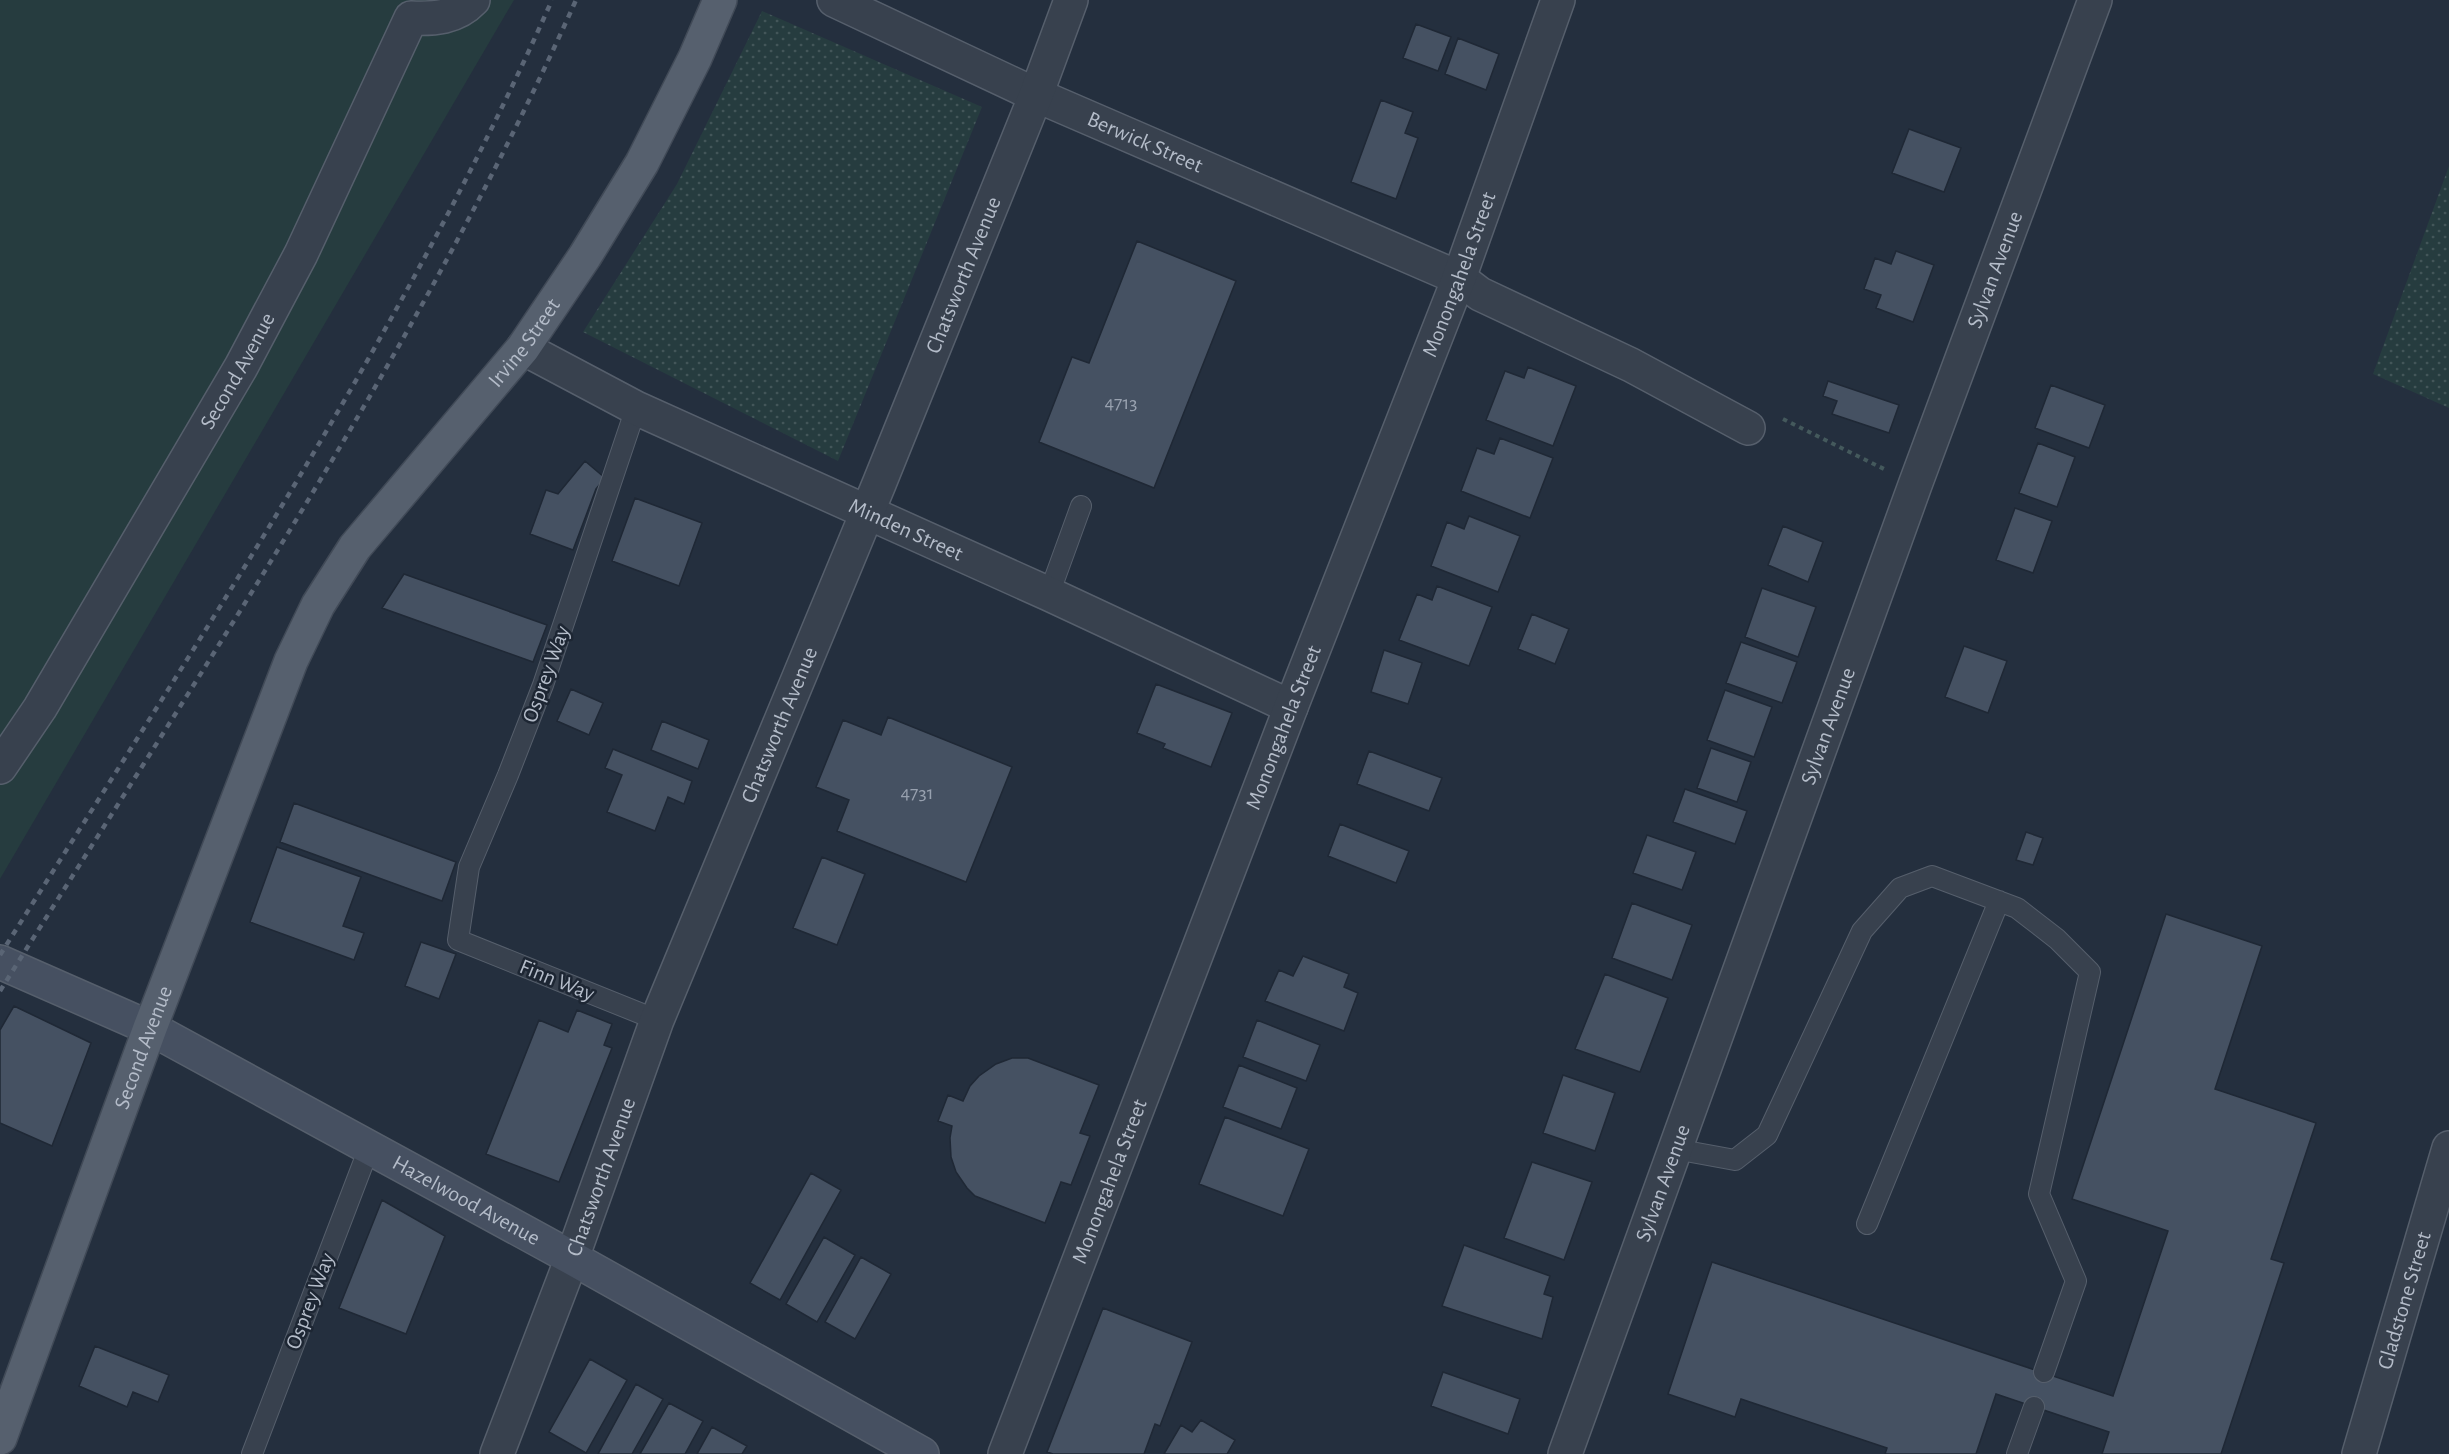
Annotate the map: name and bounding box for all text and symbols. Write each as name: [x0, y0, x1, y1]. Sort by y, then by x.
street label: Berwick Street: [1084, 108, 1206, 177]
street label: Monongahela Street: [1418, 189, 1500, 360]
street label: Chatsworth Avenue: [922, 194, 1005, 357]
street label: Sylvan Avenue: [1963, 208, 2027, 331]
street label: Irvine Street: [484, 294, 564, 391]
street label: Second Avenue: [196, 309, 279, 433]
house number: 4713: [1104, 393, 1138, 413]
street label: Minden Street: [846, 494, 966, 565]
street label: Osprey Way: [518, 622, 574, 725]
street label: Monongahela Street: [1242, 642, 1325, 813]
street label: Chatsworth Avenue: [737, 644, 821, 806]
street label: Sylvan Avenue: [1797, 665, 1859, 788]
house number: 4731: [900, 783, 934, 803]
street label: Finn Way: [516, 955, 598, 1005]
street label: Second Avenue: [110, 983, 176, 1112]
street label: Chatsworth Avenue: [563, 1095, 639, 1259]
street label: Monongahela Street: [1068, 1096, 1151, 1267]
street label: Sylvan Avenue: [1632, 1122, 1694, 1245]
street label: Hazelwood Avenue: [389, 1151, 544, 1249]
street label: Gladstone Street: [2373, 1229, 2435, 1372]
street label: Osprey Way: [282, 1249, 339, 1352]

